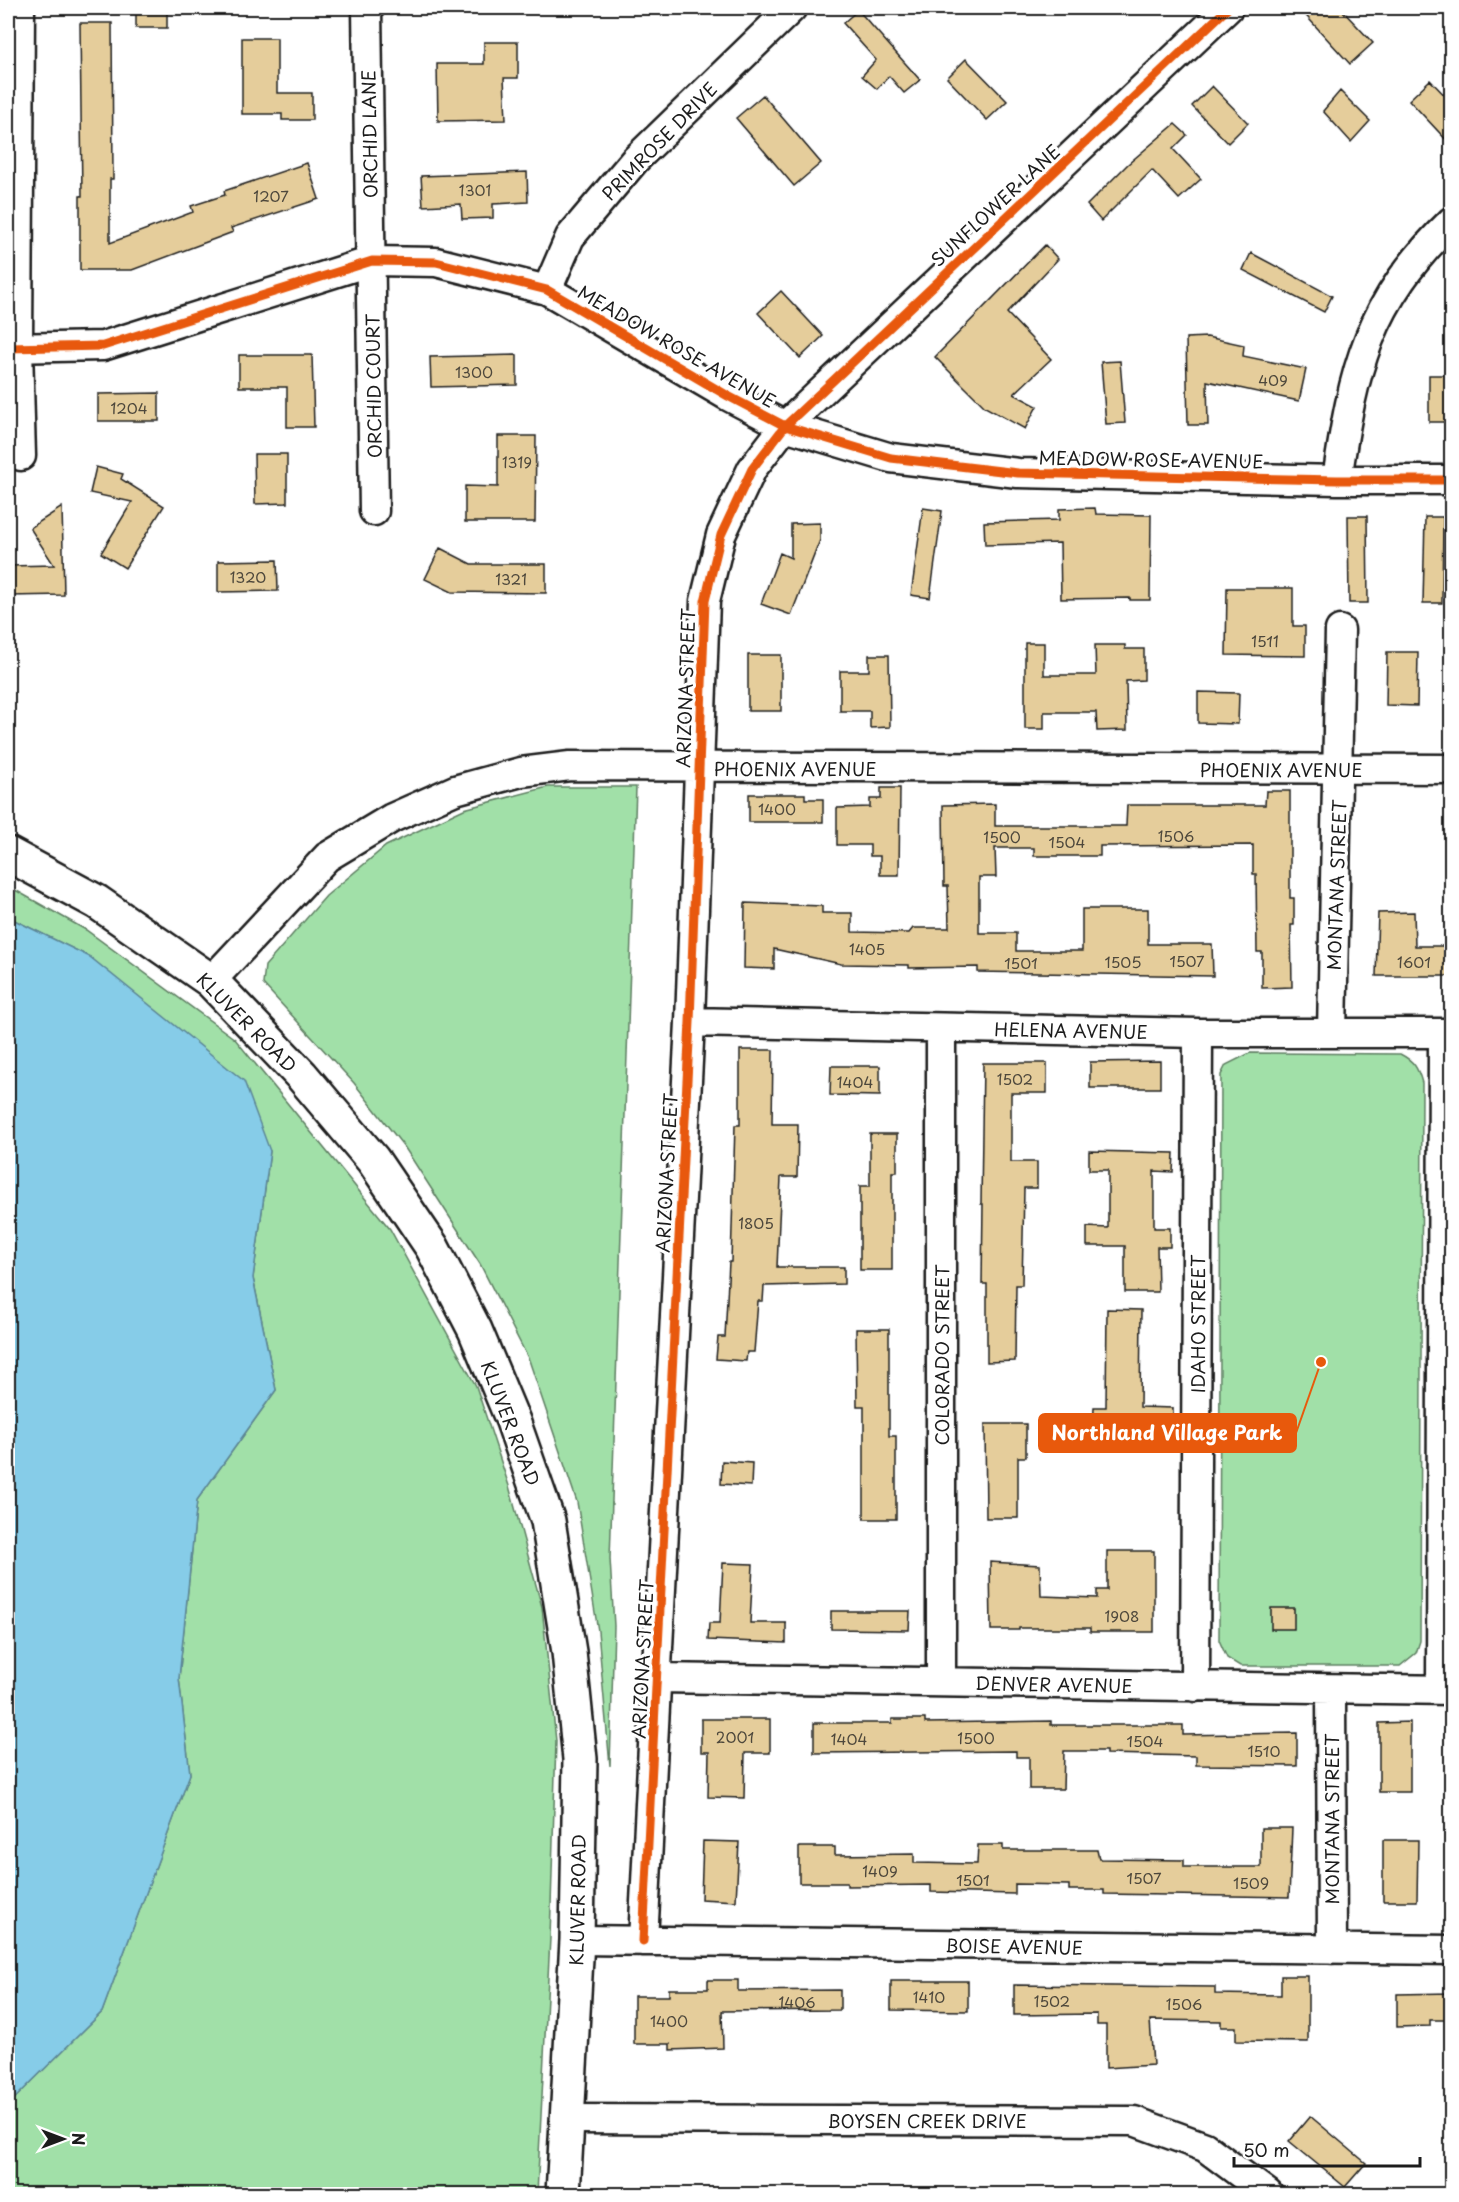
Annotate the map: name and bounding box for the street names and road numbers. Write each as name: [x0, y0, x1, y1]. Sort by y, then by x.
street label: ORCHID LANE: [354, 70, 384, 198]
street label: PRIMROSE DRIVE: [595, 76, 723, 206]
street label: SUNFLOWER LANE: [924, 138, 1066, 272]
street label: MEADOW ROSE AVENUE: [573, 278, 781, 414]
street label: ORCHID COURT: [358, 313, 388, 458]
street label: MEADOW ROSE AVENUE: [1038, 444, 1264, 474]
street label: ARIZONA STREET: [669, 607, 701, 768]
street label: PHOENIX AVENUE: [713, 755, 877, 782]
street label: PHOENIX AVENUE: [1199, 756, 1363, 783]
street label: MONTANA STREET: [1320, 799, 1352, 971]
street label: KLUVER ROAD: [191, 966, 303, 1078]
street label: HELENA AVENUE: [994, 1015, 1148, 1045]
street label: ARIZONA STREET: [648, 1092, 684, 1253]
street label: IDAHO STREET: [1184, 1254, 1211, 1393]
street label: COLORADO STREET: [928, 1264, 955, 1446]
street label: KLUVER ROAD: [475, 1357, 547, 1489]
street label: ARIZONA STREET: [624, 1578, 660, 1739]
street label: DENVER AVENUE: [975, 1669, 1133, 1699]
street label: MONTANA STREET: [1318, 1733, 1345, 1904]
street label: KLUVER ROAD: [562, 1834, 592, 1966]
street label: BOISE AVENUE: [945, 1931, 1083, 1961]
street label: BOYSEN CREEK DRIVE: [827, 2107, 1027, 2134]

